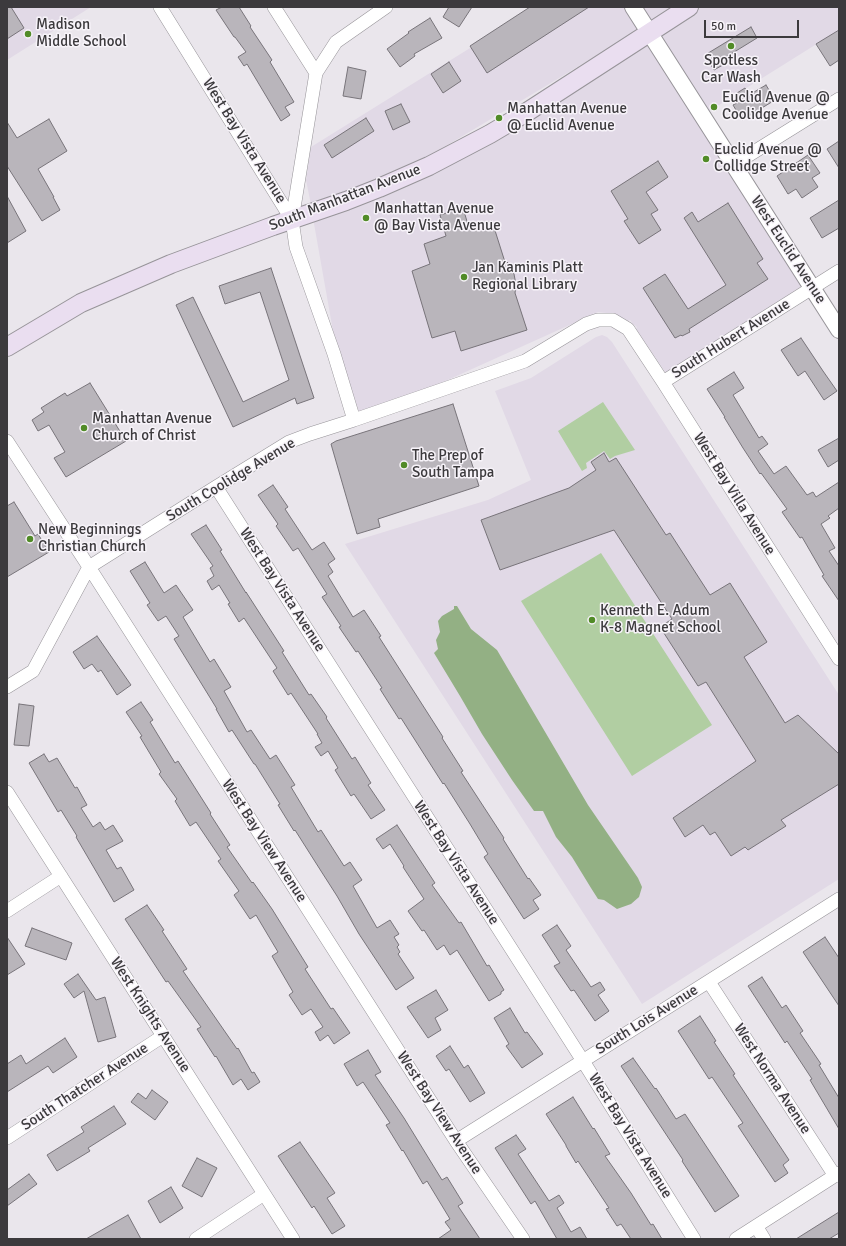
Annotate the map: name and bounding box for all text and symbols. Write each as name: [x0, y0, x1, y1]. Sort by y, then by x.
scale bar: [706, 12, 801, 38]
place label: Madison Middle School: [36, 16, 127, 51]
text: 50 m: [711, 19, 736, 34]
marker: Madison Middle School: [23, 29, 33, 39]
marker: Spotless Car Wash: [726, 41, 736, 51]
place label: Spotless Car Wash: [701, 52, 761, 87]
street label: West Bay Vista Avenue: [198, 75, 290, 207]
place label: Euclid Avenue @ Coolidge Avenue: [722, 89, 830, 124]
place label: Manhattan Avenue @ Euclid Avenue: [507, 100, 627, 135]
marker: Euclid Avenue @ Coolidge Avenue: [709, 102, 719, 112]
marker: Manhattan Avenue @ Euclid Avenue: [494, 113, 504, 123]
place label: Euclid Avenue @ Collidge Street: [714, 141, 822, 176]
marker: Euclid Avenue @ Collidge Street: [701, 154, 711, 164]
street label: South Manhattan Avenue: [267, 161, 423, 235]
street label: West Euclid Avenue: [746, 193, 830, 307]
place label: Manhattan Avenue @ Bay Vista Avenue: [374, 200, 501, 235]
marker: Manhattan Avenue @ Bay Vista Avenue: [361, 213, 371, 223]
place label: Jan Kaminis Platt Regional Library: [472, 259, 583, 294]
marker: Jan Kaminis Platt Regional Library: [459, 272, 469, 282]
street label: South Hubert Avenue: [669, 295, 793, 383]
place label: Manhattan Avenue Church of Christ: [92, 410, 212, 445]
marker: Manhattan Avenue Church of Christ: [79, 423, 89, 433]
street label: West Bay Villa Avenue: [689, 430, 779, 558]
street label: South Coolidge Avenue: [163, 434, 299, 526]
place label: The Prep of South Tampa: [412, 447, 494, 482]
marker: The Prep of South Tampa: [399, 460, 409, 470]
place label: New Beginnings Christian Church: [38, 521, 146, 556]
street label: West Bay Vista Avenue: [235, 525, 329, 655]
marker: New Beginnings Christian Church: [25, 534, 35, 544]
place label: Kenneth E. Adum K-8 Magnet School: [600, 602, 721, 637]
marker: Kenneth E. Adum K-8 Magnet School: [587, 615, 597, 625]
street label: West Bay View Avenue: [218, 776, 310, 906]
street label: West Bay Vista Avenue: [409, 798, 503, 928]
street label: West Knights Avenue: [106, 954, 194, 1076]
street label: South Lois Avenue: [593, 981, 701, 1059]
street label: West Norma Avenue: [730, 1020, 814, 1138]
street label: South Thatcher Avenue: [18, 1039, 152, 1135]
street label: West Bay View Avenue: [393, 1048, 485, 1178]
street label: West Bay Vista Avenue: [584, 1070, 676, 1202]

